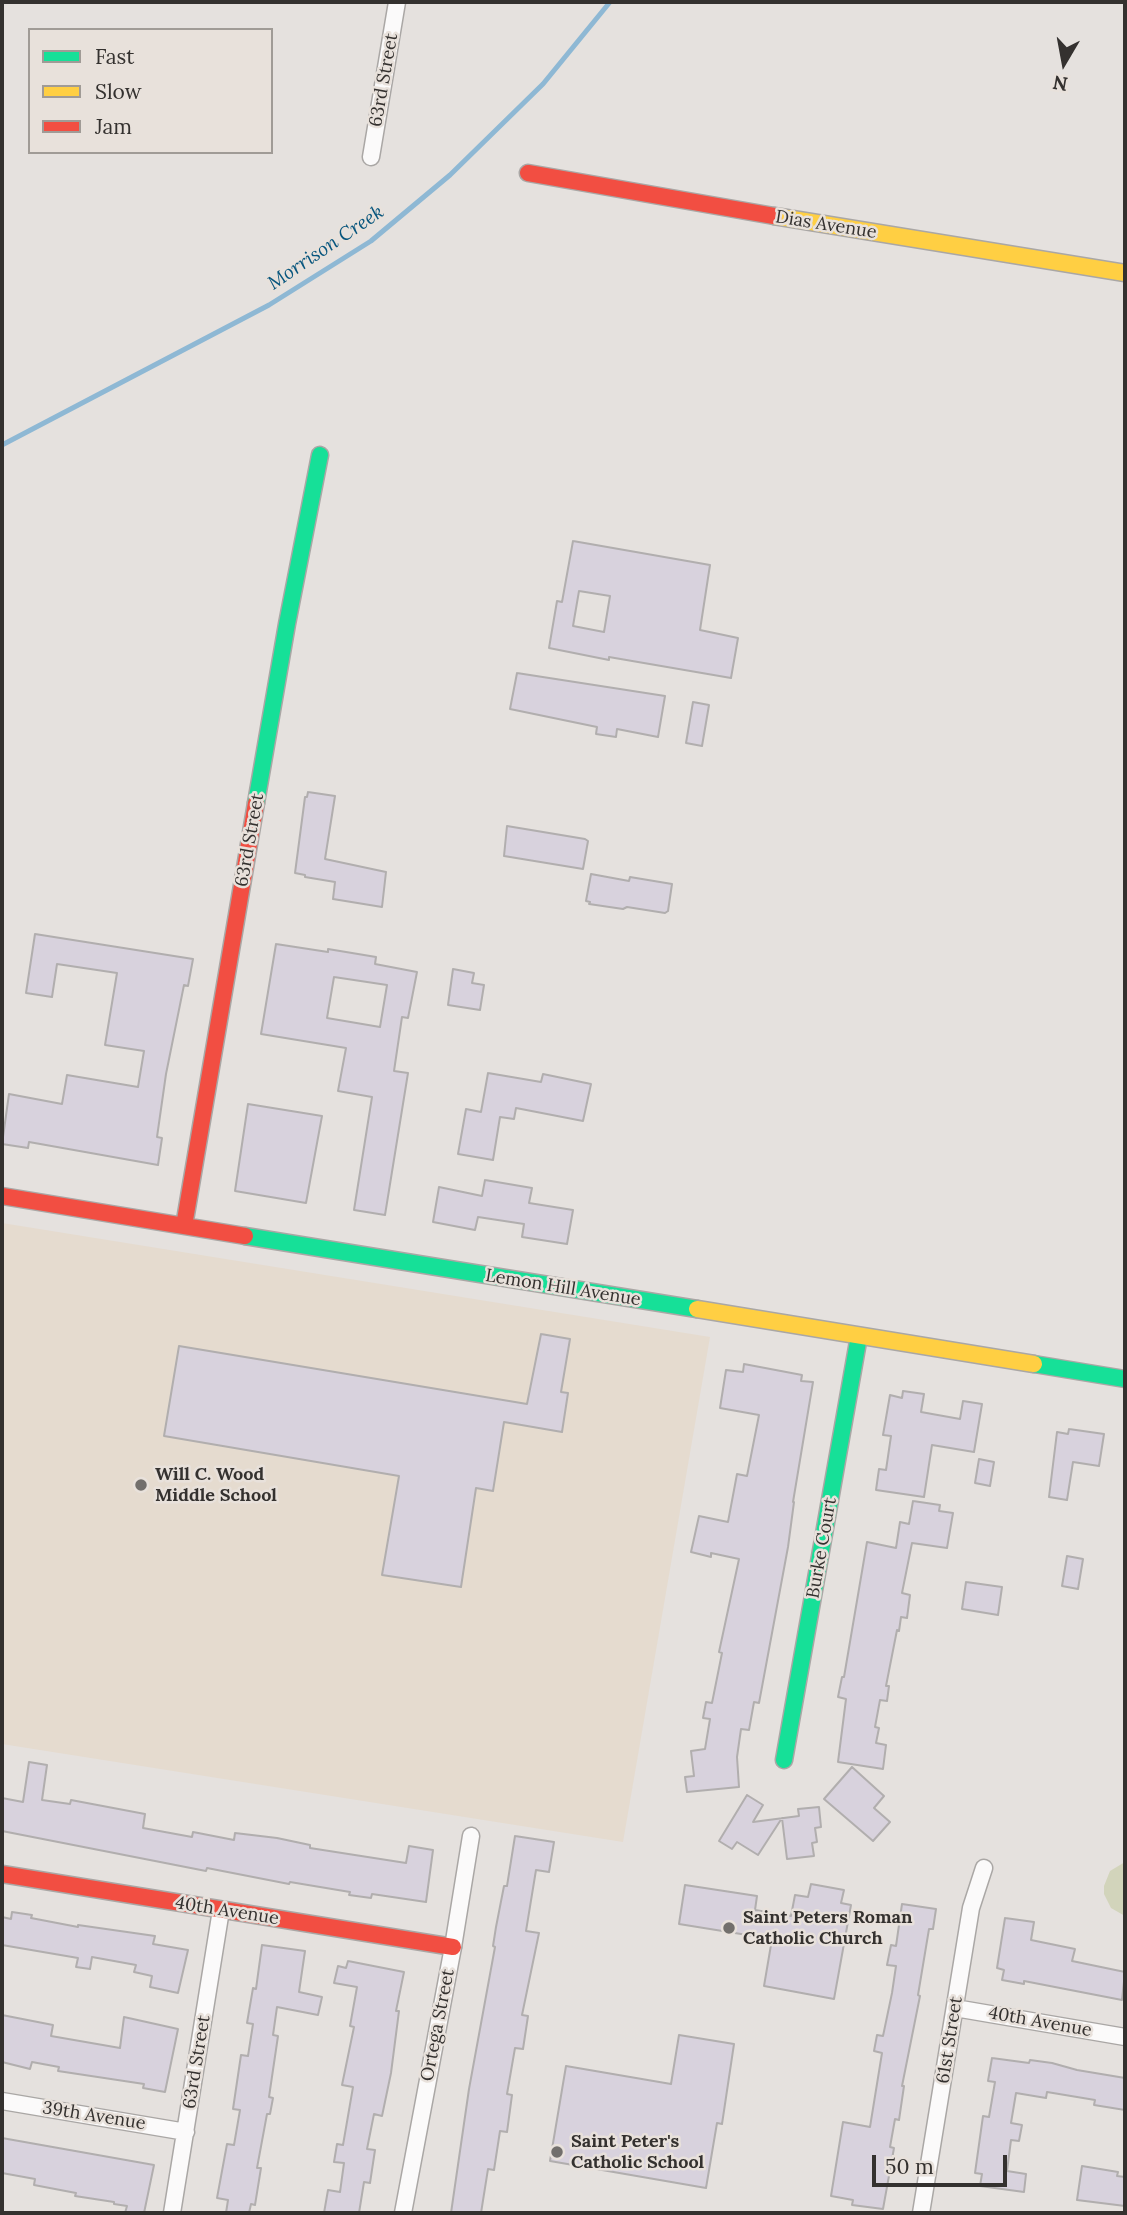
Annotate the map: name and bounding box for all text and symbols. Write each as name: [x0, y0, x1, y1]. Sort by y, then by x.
legend: [28, 28, 273, 154]
north arrow: [1029, 28, 1099, 98]
street label: 63rd Street: [365, 32, 403, 128]
text: Fast: [95, 43, 134, 70]
text: N: [1051, 71, 1070, 97]
text: Slow: [95, 78, 142, 105]
text: Jam: [95, 113, 132, 140]
water label: Morrison Creek: [264, 201, 388, 295]
street label: Dias Avenue: [774, 206, 878, 244]
street label: 63rd Street: [231, 792, 269, 888]
street label: Lemon Hill Avenue: [484, 1265, 642, 1311]
place label: Will C. Wood Middle School: [155, 1464, 277, 1506]
marker: Will C. Wood Middle School: [133, 1477, 149, 1493]
street label: Burke Court: [802, 1496, 842, 1600]
street label: 40th Avenue: [174, 1892, 280, 1930]
place label: Saint Peters Roman Catholic Church: [743, 1907, 912, 1950]
marker: Saint Peters Roman Catholic Church: [721, 1920, 737, 1936]
street label: Ortega Street: [417, 1967, 459, 2083]
street label: 61st Street: [932, 1995, 968, 2085]
street label: 40th Avenue: [987, 2002, 1093, 2042]
street label: 63rd Street: [179, 2014, 215, 2110]
street label: 39th Avenue: [41, 2097, 147, 2135]
place label: Saint Peter's Catholic School: [571, 2131, 704, 2174]
scale bar: [875, 2142, 1010, 2186]
marker: Saint Peter's Catholic School: [549, 2144, 565, 2160]
text: 50 m: [885, 2153, 934, 2180]

